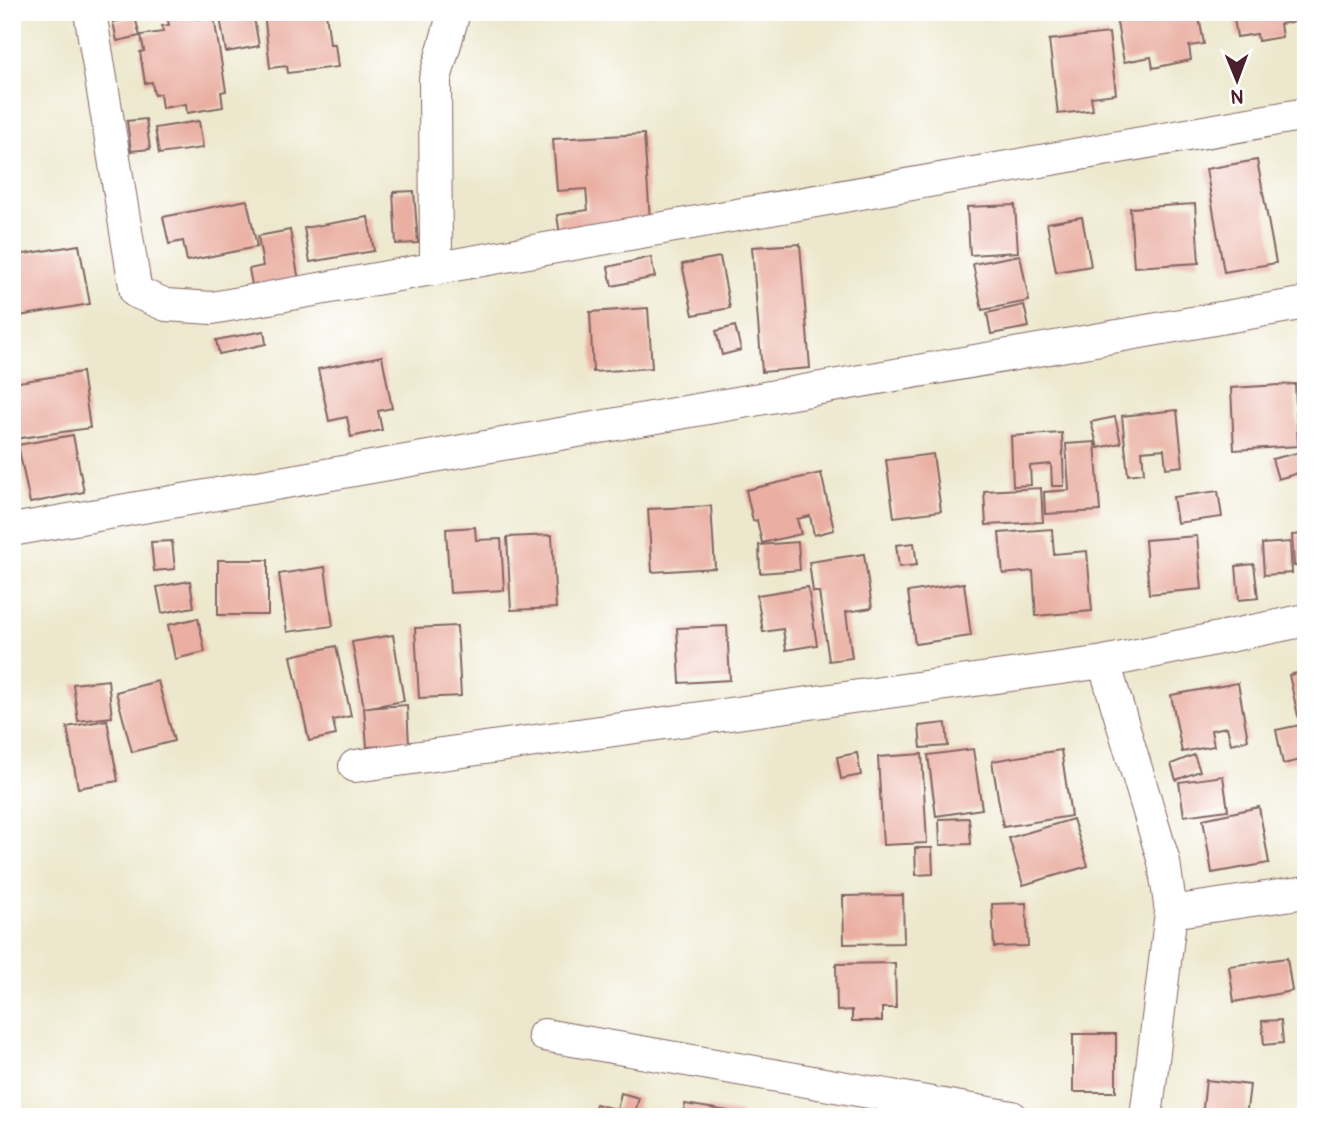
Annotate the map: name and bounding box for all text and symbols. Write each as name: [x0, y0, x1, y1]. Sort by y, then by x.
north arrow: [1202, 46, 1272, 116]
text: N: [1231, 84, 1244, 108]

